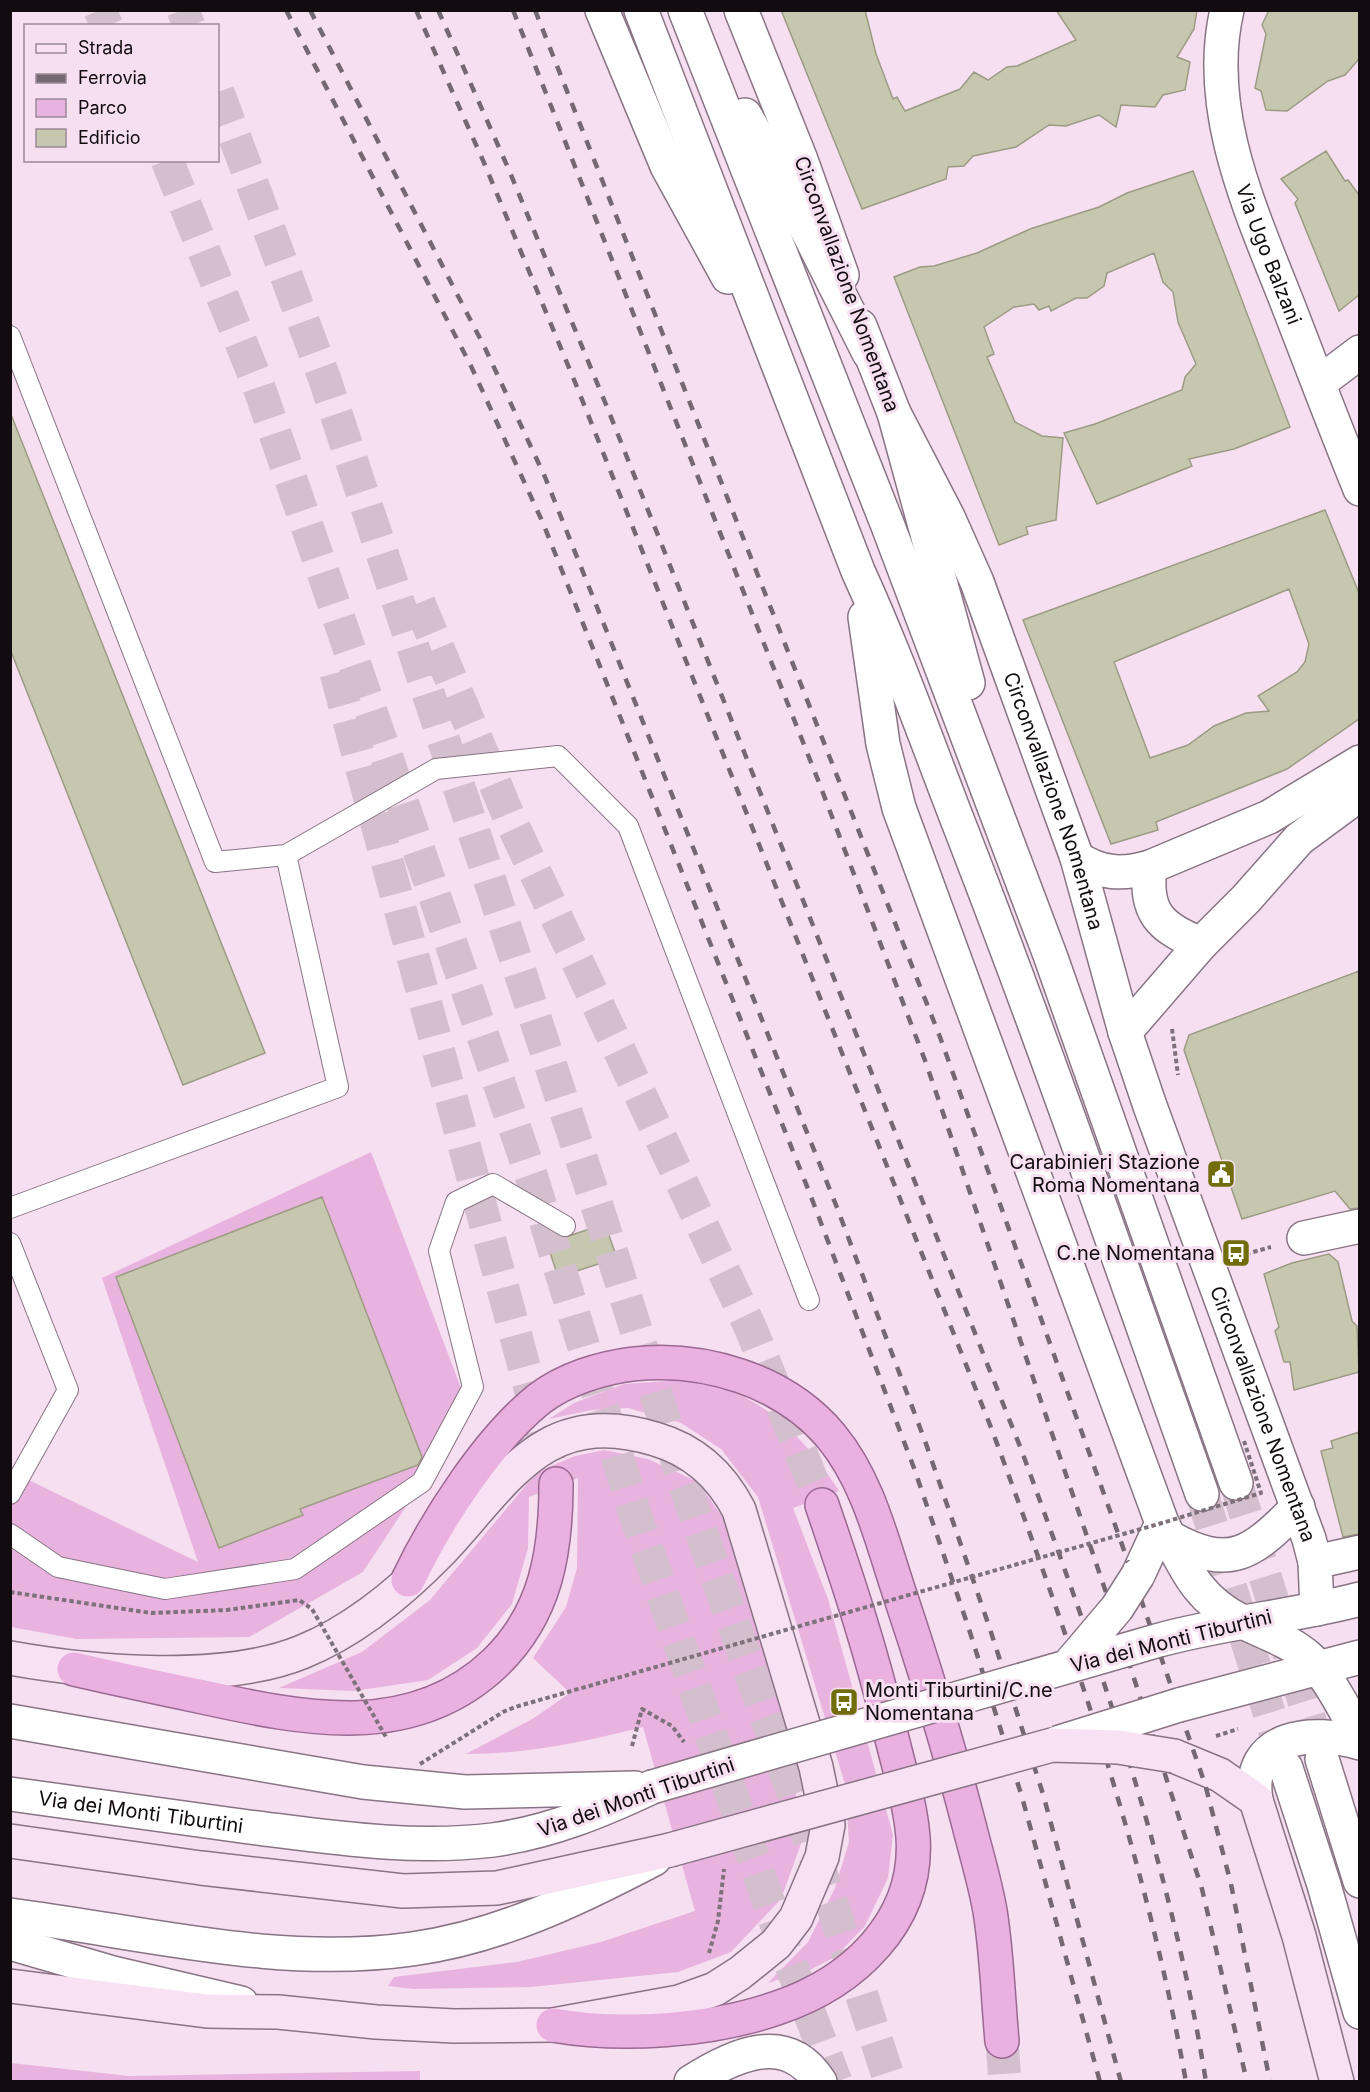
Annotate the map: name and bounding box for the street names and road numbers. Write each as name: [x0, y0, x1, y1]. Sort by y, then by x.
street label: Circonvallazione Nomentana: [789, 153, 905, 415]
street label: Via Ugo Balzani: [1231, 181, 1306, 328]
street label: Circonvallazione Nomentana: [999, 669, 1108, 933]
street label: Circonvallazione Nomentana: [1205, 1283, 1321, 1545]
street label: Via dei Monti Tiburtini: [1068, 1604, 1274, 1678]
street label: Via dei Monti Tiburtini: [534, 1752, 738, 1842]
street label: Via dei Monti Tiburtini: [37, 1786, 245, 1838]

